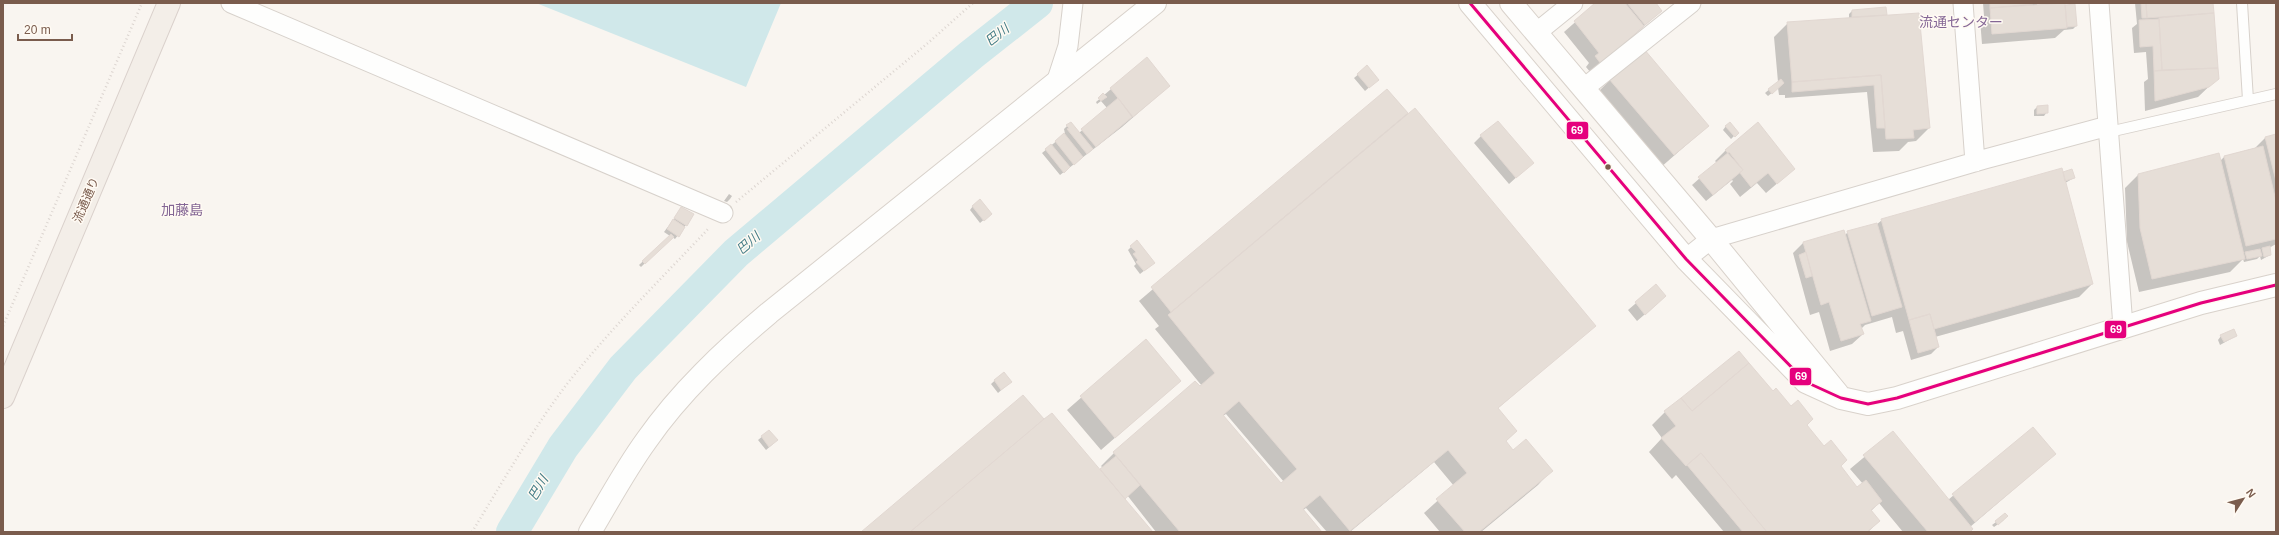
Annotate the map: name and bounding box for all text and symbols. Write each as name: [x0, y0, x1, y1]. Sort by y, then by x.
district label: 流通センター: [1919, 14, 2003, 30]
scale bar: [18, 16, 72, 42]
water label: 巴川: [982, 20, 1013, 49]
text: 20 m: [24, 23, 51, 37]
line badge: 69: [1566, 121, 1589, 140]
text: 69: [1571, 124, 1583, 136]
unlabelled marker: [1603, 162, 1613, 172]
street label: 流通通り: [70, 175, 102, 225]
district label: 加藤島: [161, 202, 203, 218]
water label: 巴川: [733, 228, 764, 257]
line badge: 69: [2104, 320, 2127, 339]
text: 69: [2110, 323, 2122, 335]
line badge: 69: [1789, 367, 1812, 386]
text: 69: [1795, 370, 1807, 382]
water label: 巴川: [525, 471, 552, 503]
north arrow: [2223, 479, 2263, 519]
text: N: [2244, 486, 2258, 500]

